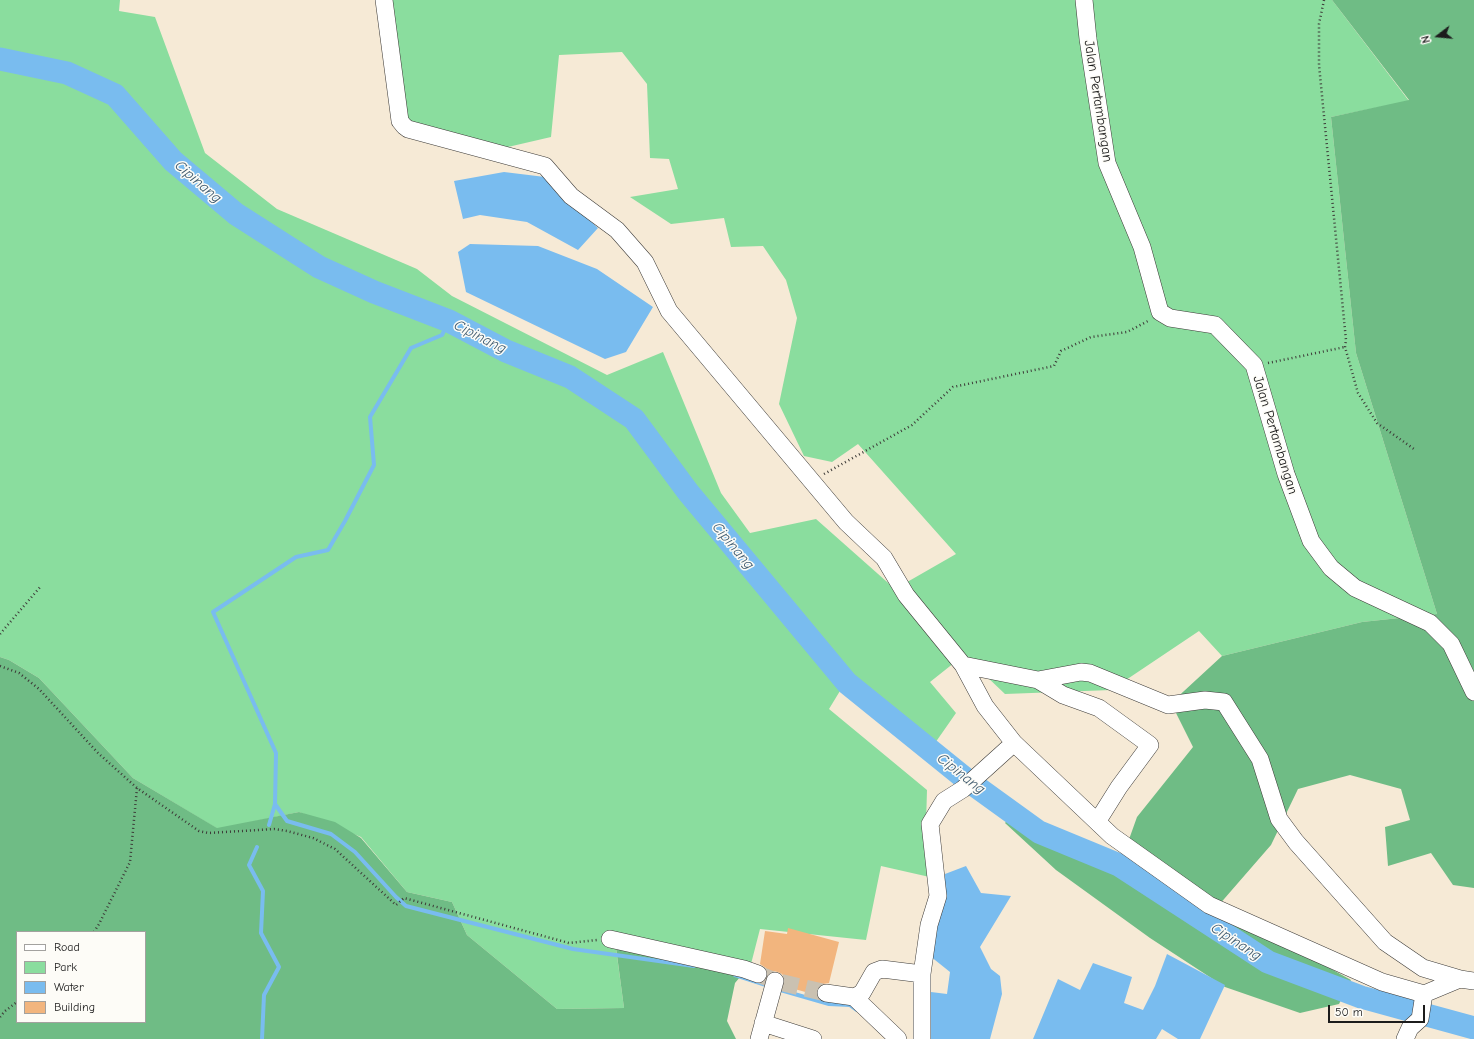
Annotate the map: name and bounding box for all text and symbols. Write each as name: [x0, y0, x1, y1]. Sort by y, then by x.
north arrow: [1418, 16, 1458, 56]
text: N: [1419, 34, 1433, 45]
street label: Jalan Pertambangan: [1080, 39, 1116, 163]
water label: Cipinang: [171, 157, 225, 207]
water label: Cipinang: [451, 316, 509, 358]
street label: Jalan Pertambangan: [1249, 374, 1301, 496]
water label: Cipinang: [708, 519, 758, 573]
water label: Cipinang: [933, 750, 989, 798]
water label: Cipinang: [1208, 919, 1264, 965]
legend: [16, 931, 146, 1023]
text: Road: [54, 940, 80, 954]
text: Park: [54, 960, 77, 974]
text: Water: [54, 980, 84, 994]
scale bar: [1330, 997, 1427, 1023]
text: Building: [54, 1000, 95, 1014]
text: 50 m: [1335, 1005, 1363, 1019]

